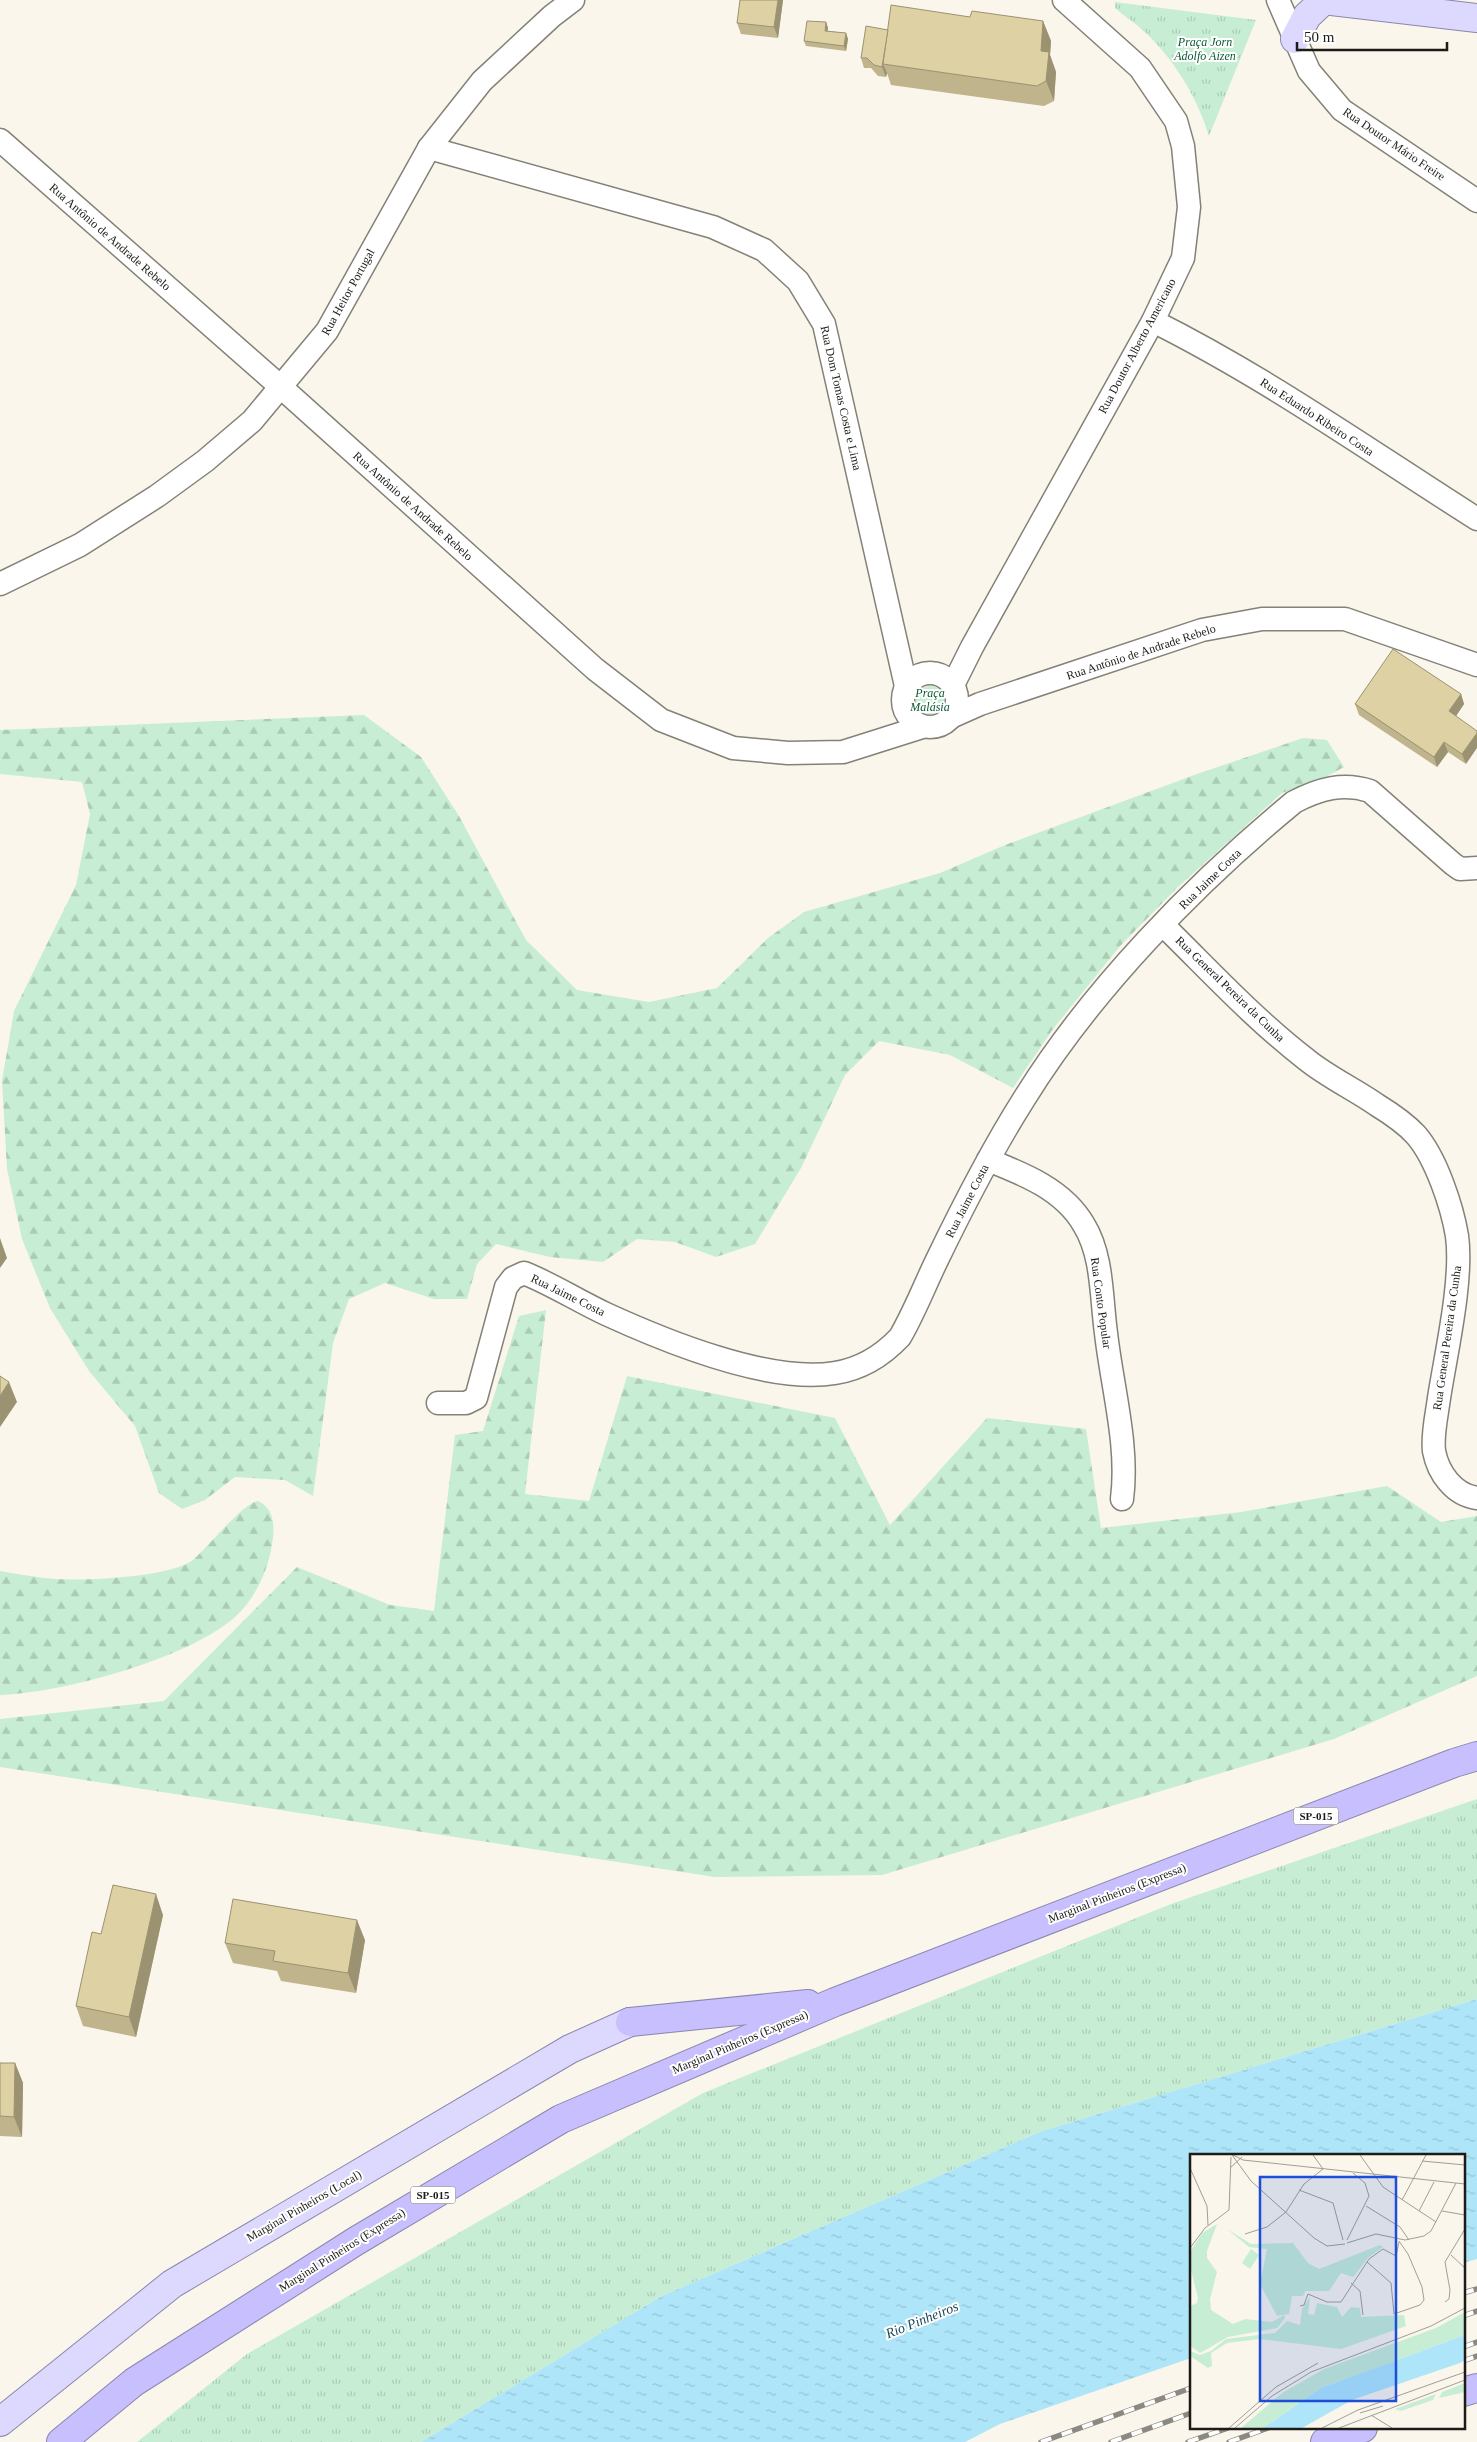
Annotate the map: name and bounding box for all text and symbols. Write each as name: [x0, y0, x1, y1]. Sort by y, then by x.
scale bar: [1297, 20, 1447, 52]
text: 50 m: [1304, 29, 1335, 45]
park label: Praça Jorn Adolfo Aizen: [1173, 35, 1236, 63]
street label: Rua Doutor Mário Freire: [1340, 105, 1448, 183]
street label: Rua Antônio de Andrade Rebelo: [47, 181, 173, 293]
street label: Rua Heitor Portugal: [318, 246, 378, 338]
street label: Rua Doutor Alberto Americano: [1095, 276, 1179, 416]
street label: Rua Dom Tomas Costa e Lima: [818, 324, 865, 472]
street label: Rua Eduardo Ribeiro Costa: [1258, 375, 1377, 459]
street label: Rua Antônio de Andrade Rebelo: [350, 449, 476, 563]
street label: Rua Antônio de Andrade Rebelo: [1065, 621, 1217, 683]
park label: Praça Malásia: [909, 686, 950, 714]
street label: Rua Jaime Costa: [1176, 845, 1244, 912]
street label: Rua General Pereira da Cunha: [1173, 933, 1288, 1045]
street label: Rua Jaime Costa: [942, 1161, 992, 1240]
street label: Rua Conto Popular: [1088, 1256, 1114, 1350]
street label: Rua General Pereira da Cunha: [1430, 1264, 1464, 1411]
street label: Rua Jaime Costa: [529, 1271, 608, 1319]
road number: SP-015: [1294, 1808, 1338, 1824]
street label: Marginal Pinheiros (Expressa): [1046, 1860, 1188, 1926]
street label: Marginal Pinheiros (Expressa): [670, 2007, 810, 2077]
inset map: [1190, 2154, 1464, 2430]
street label: Marginal Pinheiros (Local): [244, 2167, 364, 2245]
road number: SP-015: [410, 2186, 456, 2204]
street label: Marginal Pinheiros (Expressa): [276, 2205, 408, 2295]
water label: Rio Pinheiros: [883, 2298, 961, 2342]

